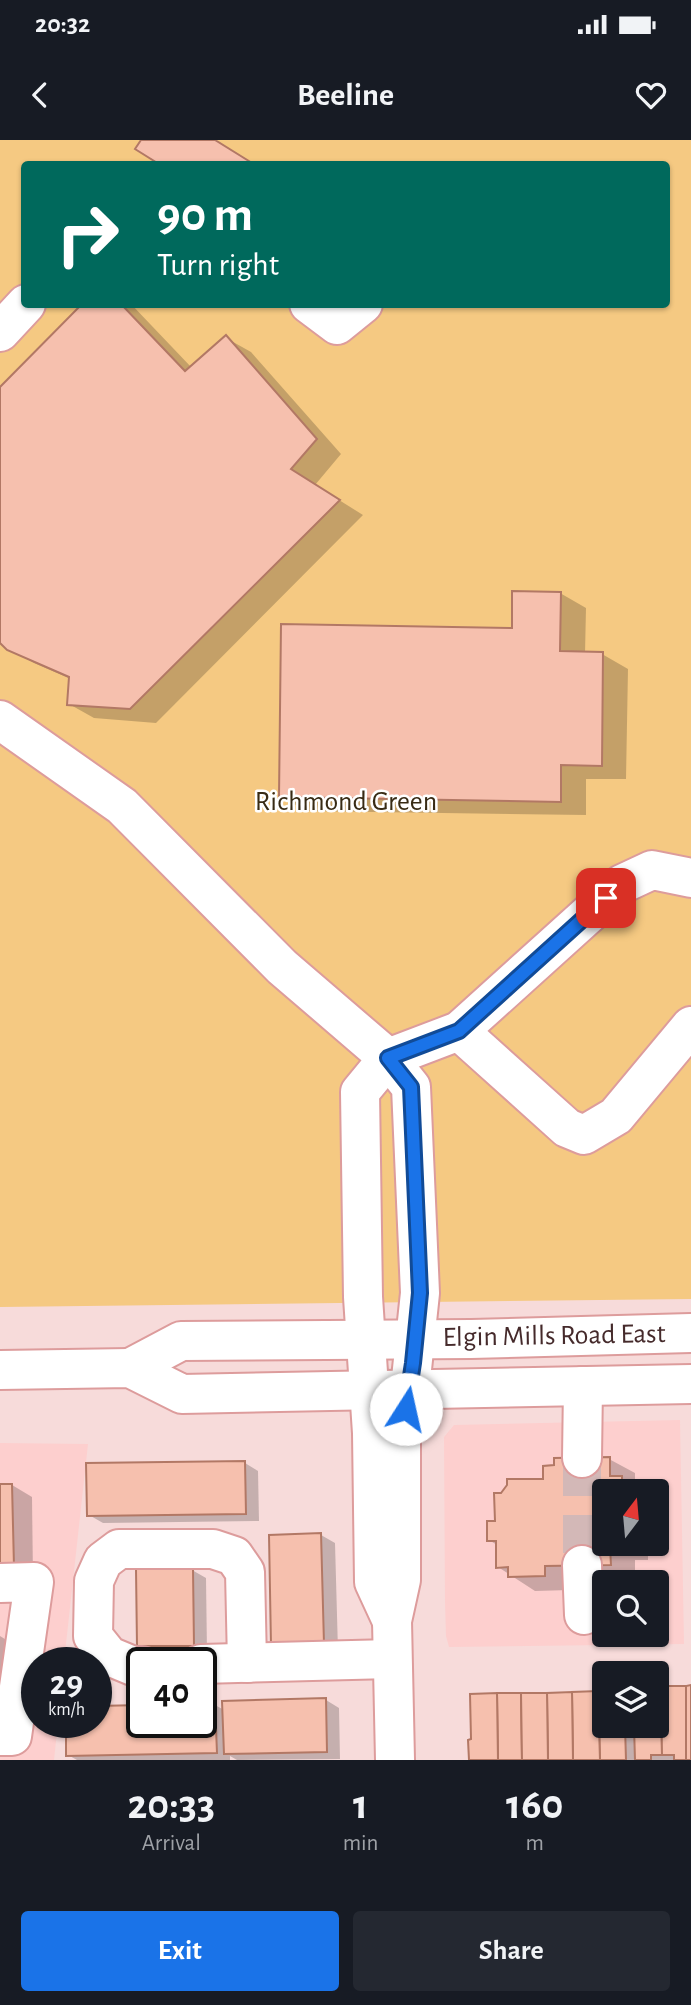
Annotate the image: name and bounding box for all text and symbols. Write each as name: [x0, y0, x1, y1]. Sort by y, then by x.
text: 20:32: [35, 11, 90, 37]
icon: back: [21, 76, 59, 114]
icon: heart: [632, 76, 670, 114]
text: Beeline: [297, 79, 394, 111]
icon: right: [42, 189, 133, 280]
text: 90 m: [157, 191, 253, 240]
text: Turn right: [157, 249, 279, 281]
park label: Richmond Green: [255, 788, 437, 816]
pin: [576, 868, 636, 928]
icon: arrive: [587, 879, 625, 917]
street label: Elgin Mills Road East: [442, 1320, 666, 1352]
position arrow: [369, 1372, 443, 1446]
north arrow: [592, 1479, 668, 1556]
map controls: [592, 1479, 669, 1738]
button: search: [592, 1570, 669, 1647]
speed limit sign: 40: [126, 1647, 217, 1738]
button: layers: [592, 1661, 669, 1738]
text: 29: [50, 1666, 83, 1701]
text: km/h: [48, 1701, 85, 1719]
text: 20:33: [128, 1784, 215, 1826]
text: 1: [353, 1784, 368, 1826]
text: 160: [506, 1784, 563, 1826]
text: Arrival: [142, 1832, 201, 1855]
text: min: [343, 1832, 379, 1855]
text: m: [526, 1832, 544, 1855]
button: Exit: [21, 1911, 339, 1991]
button: Share: [353, 1911, 670, 1991]

